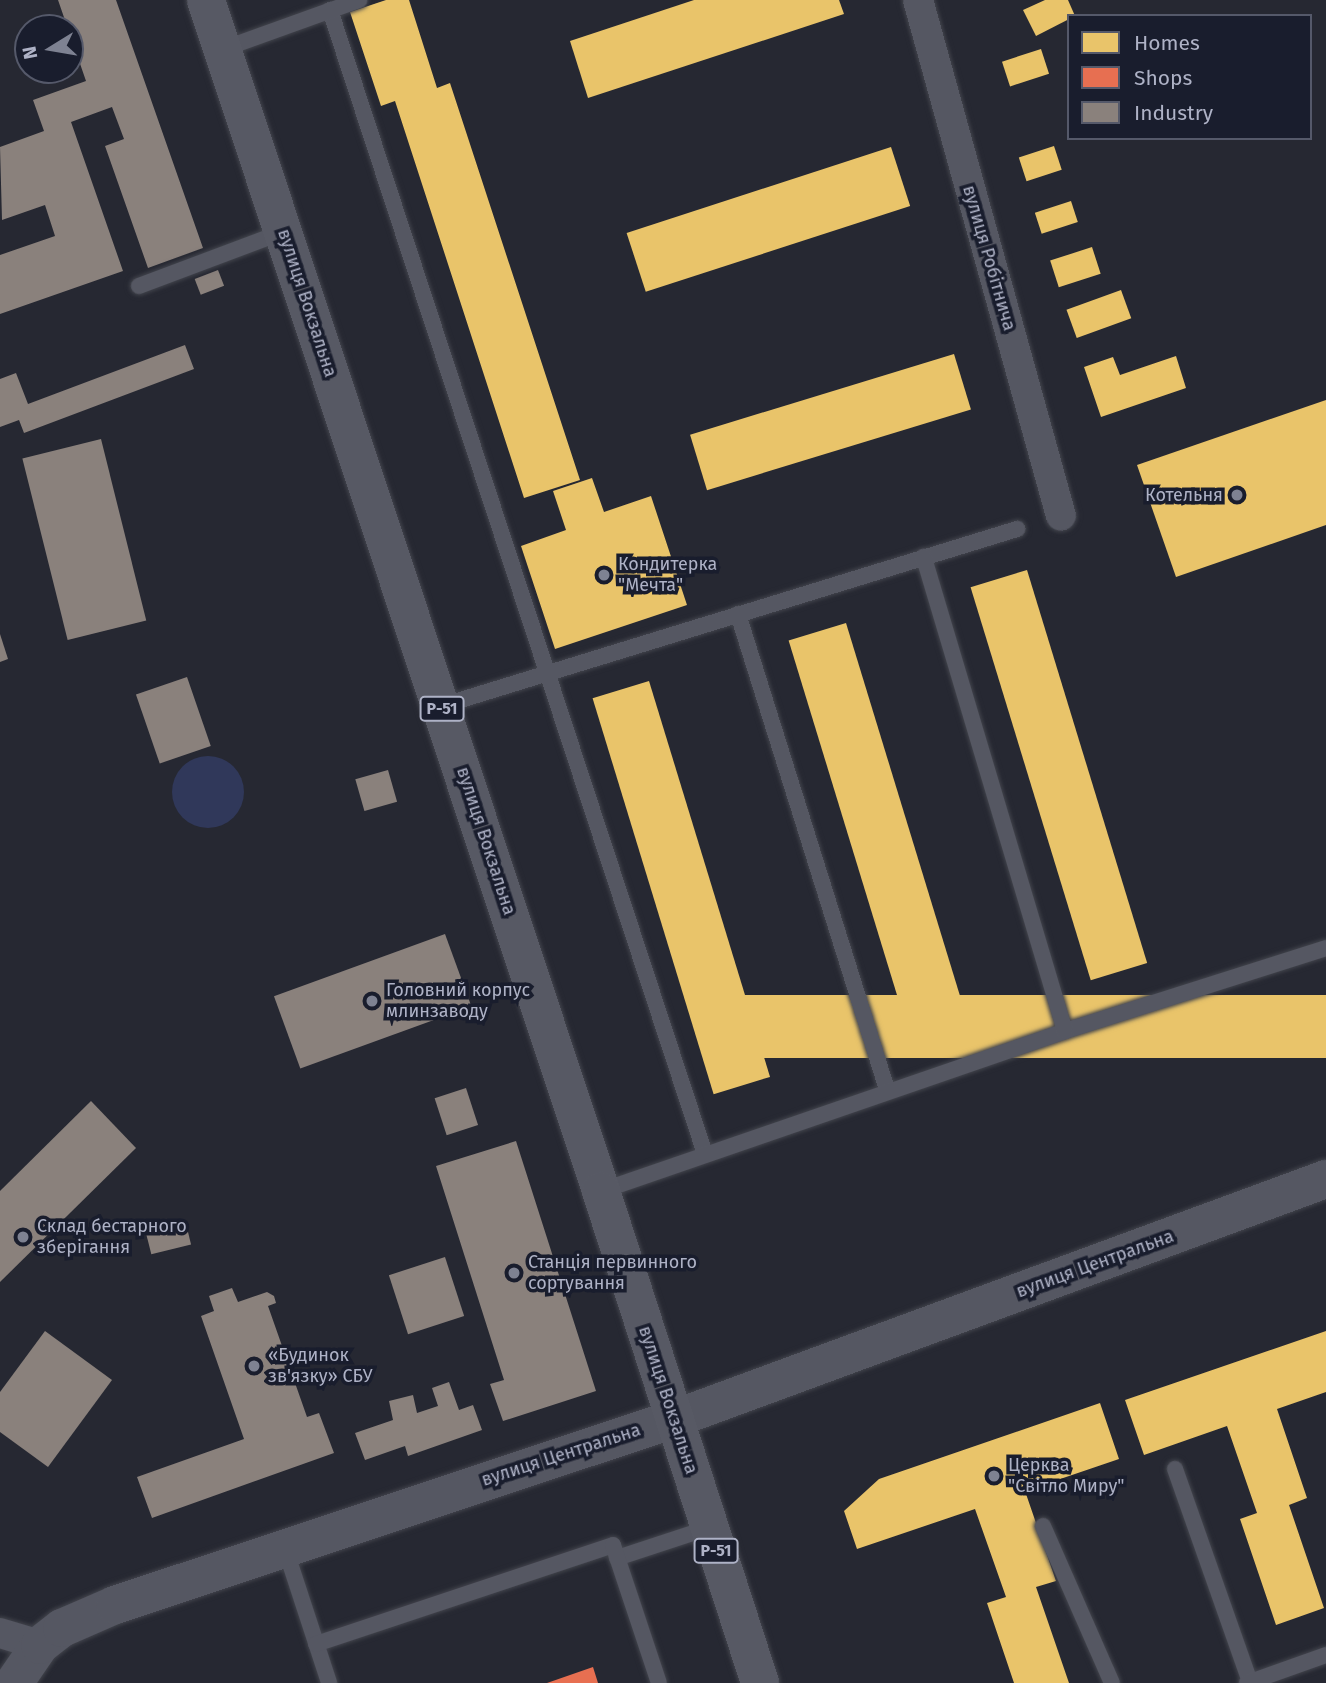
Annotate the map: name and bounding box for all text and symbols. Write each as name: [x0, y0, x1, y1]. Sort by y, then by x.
north arrow: [14, 14, 84, 84]
legend: [1067, 14, 1312, 140]
text: Homes: [1134, 30, 1200, 56]
text: N: [17, 44, 42, 61]
text: Shops: [1134, 65, 1192, 91]
text: Industry: [1134, 100, 1213, 126]
street label: вулиця Робітнича: [958, 183, 1020, 333]
street label: вулиця Вокзальна: [273, 226, 341, 380]
place label: Котельня: [1145, 484, 1223, 506]
marker: Котельня: [1229, 487, 1245, 503]
place label: Кондитерка "Мечта": [618, 554, 717, 596]
marker: Кондитерка "Мечта": [596, 567, 612, 583]
road number: Р-51: [419, 696, 465, 722]
street label: вулиця Вокзальна: [452, 764, 520, 918]
place label: Головний корпус млинзаводу: [386, 980, 530, 1023]
marker: Головний корпус млинзаводу: [364, 993, 380, 1009]
place label: Склад бестарного зберігання: [37, 1216, 187, 1258]
street label: вулиця Центральна: [1013, 1225, 1177, 1303]
marker: Склад бестарного зберігання: [15, 1229, 31, 1245]
place label: Станція первинного сортування: [528, 1252, 697, 1294]
marker: Станція первинного сортування: [506, 1265, 522, 1281]
street label: вулиця Вокзальна: [634, 1323, 702, 1477]
place label: «Будинок зв'язку» СБУ: [268, 1345, 372, 1388]
marker: «Будинок зв'язку» СБУ: [246, 1358, 262, 1374]
street label: вулиця Центральна: [479, 1419, 643, 1491]
place label: Церква "Світло Миру": [1008, 1455, 1125, 1498]
marker: Церква "Світло Миру": [986, 1468, 1002, 1484]
road number: Р-51: [693, 1539, 739, 1564]

